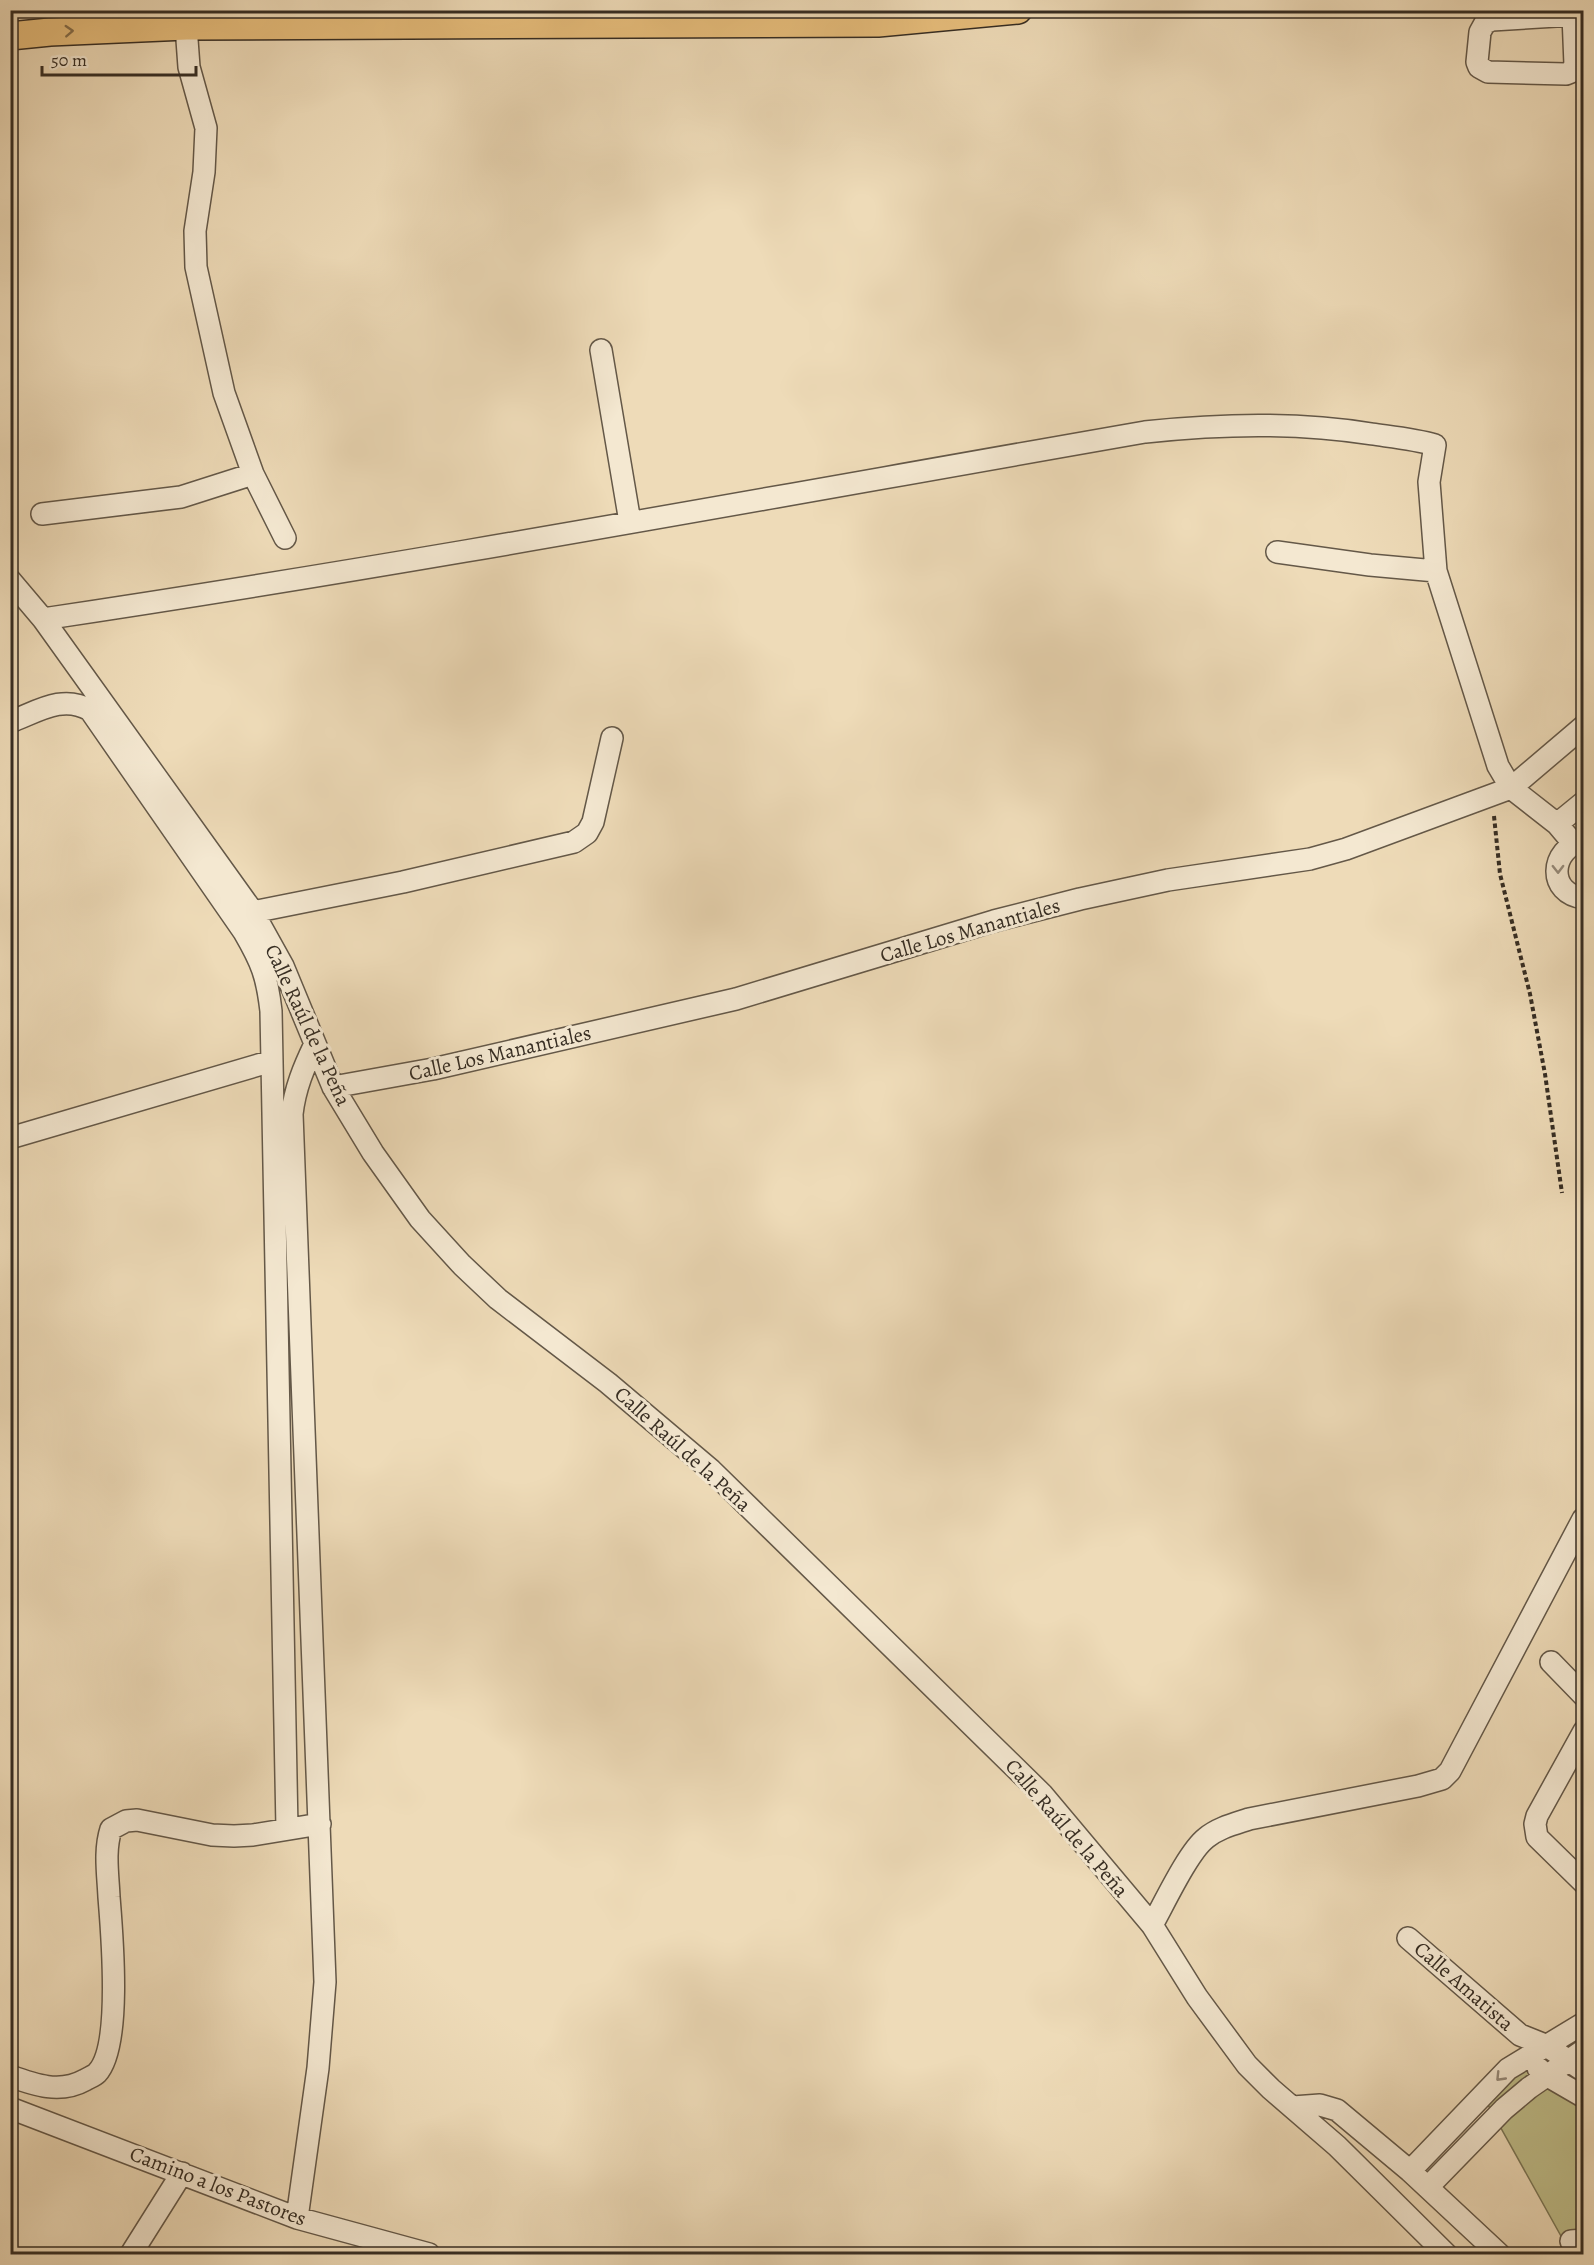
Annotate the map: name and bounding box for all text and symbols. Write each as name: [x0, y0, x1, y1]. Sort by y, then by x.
one-way arrow: [64, 25, 73, 38]
scale bar: [42, 39, 196, 77]
text: 50 m: [51, 48, 87, 72]
one-way arrow: [1552, 865, 1565, 874]
street label: Calle Los Manantiales: [877, 891, 1063, 969]
street label: Calle Raúl de la Peña: [258, 940, 358, 1110]
street label: Calle Los Manantiales: [406, 1018, 594, 1088]
street label: Calle Raúl de la Peña: [609, 1380, 758, 1518]
street label: Calle Raúl de la Peña: [999, 1753, 1135, 1903]
street label: Calle Amatista: [1408, 1935, 1520, 2037]
one-way arrow: [1496, 2070, 1507, 2081]
street label: Camino a los Pastores: [126, 2139, 310, 2233]

